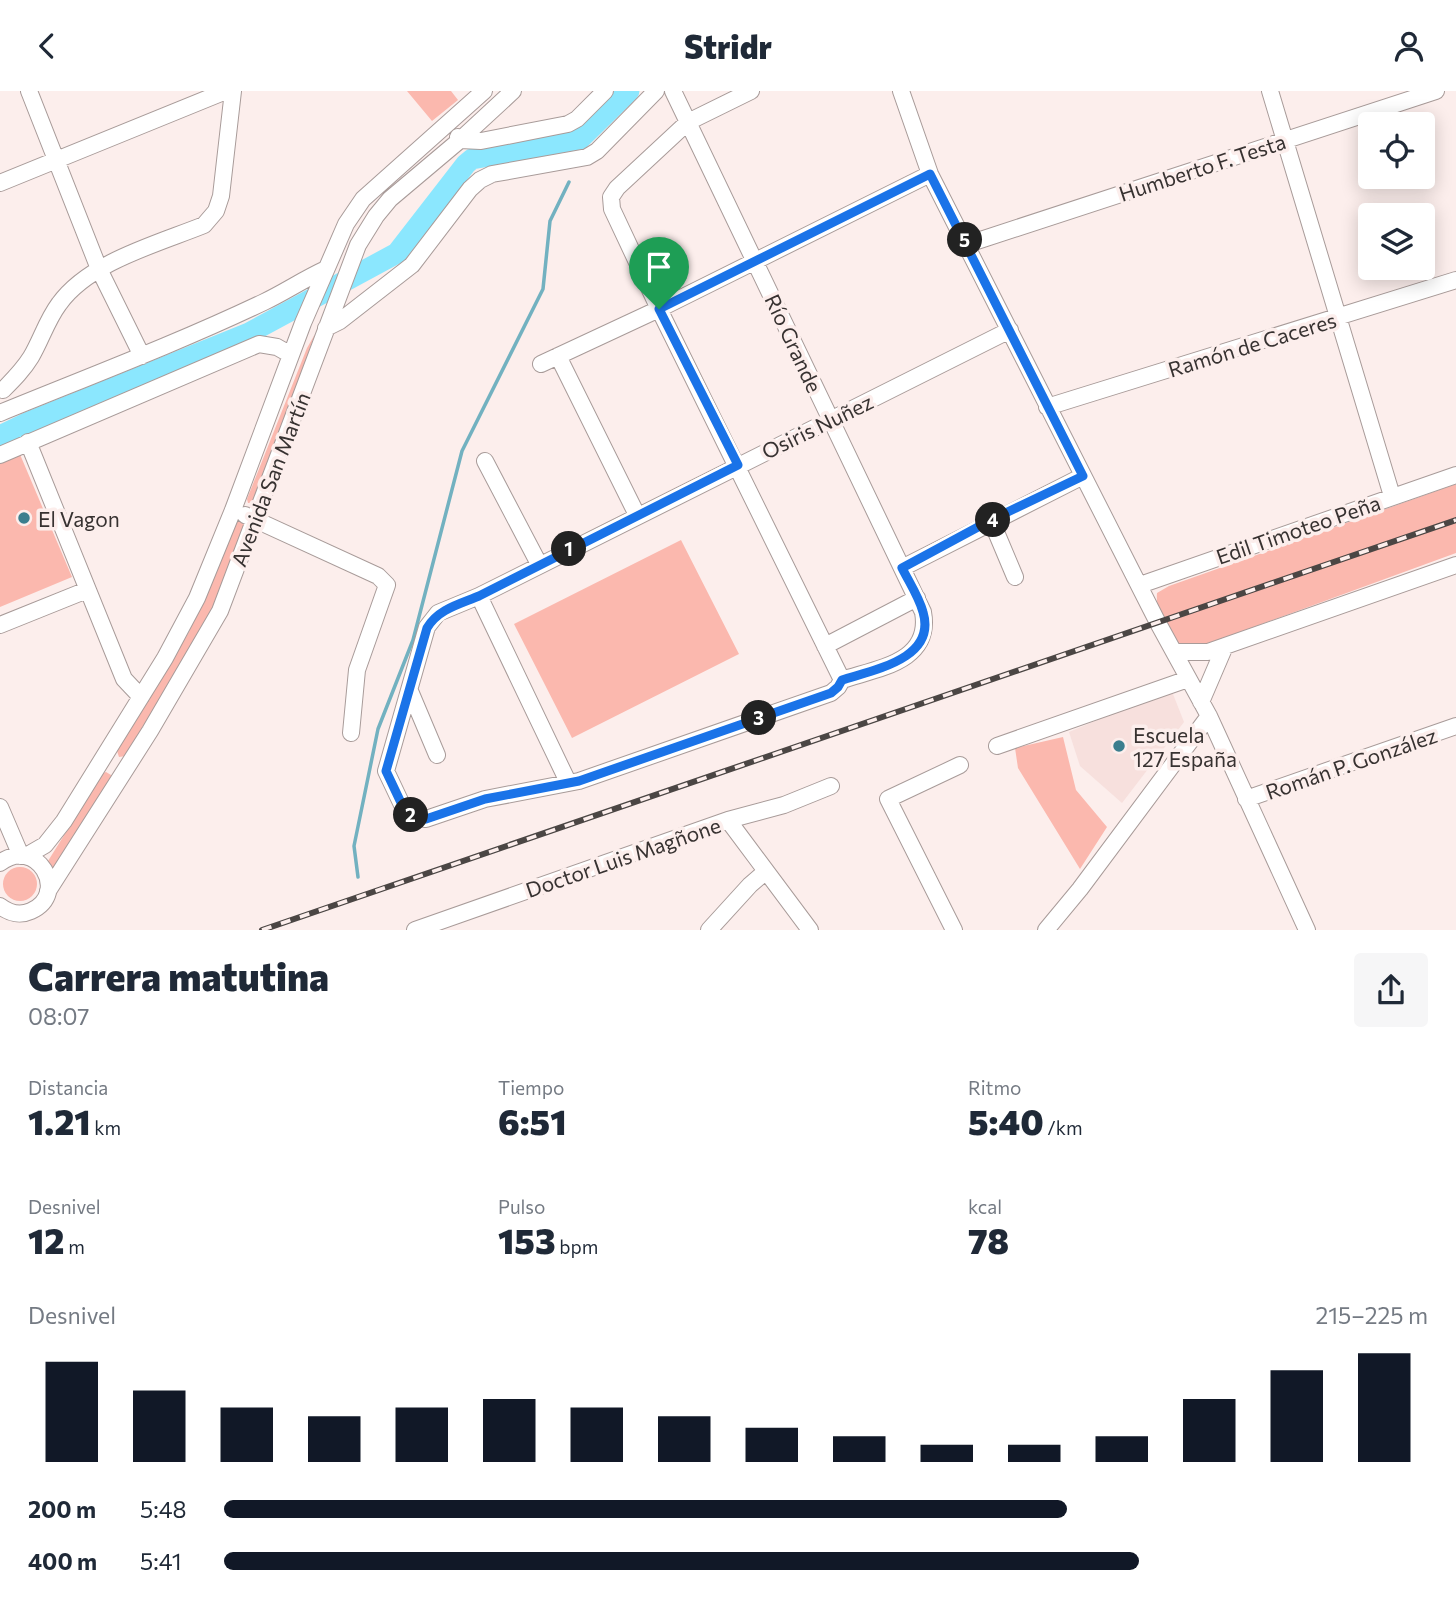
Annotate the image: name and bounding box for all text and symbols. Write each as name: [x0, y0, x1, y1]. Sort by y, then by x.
text: Stridr: [684, 26, 772, 66]
icon: back: [28, 27, 66, 65]
icon: person: [1390, 27, 1428, 65]
map controls: [1358, 112, 1435, 280]
button: locate: [1358, 112, 1435, 189]
street label: Humberto F. Testa: [1115, 128, 1289, 206]
button: layers: [1358, 203, 1435, 280]
pin: 5: [948, 223, 982, 257]
text: 5: [959, 228, 970, 251]
pin: [629, 237, 689, 309]
icon: arrive: [640, 248, 678, 286]
street label: Río Grande: [760, 290, 828, 396]
street label: Ramón de Caceres: [1165, 307, 1339, 381]
street label: Avenida San Martín: [225, 388, 315, 570]
street label: Osiris Nuñez: [757, 388, 877, 464]
street label: Edil Timoteo Peña: [1213, 489, 1383, 569]
pin: 4: [976, 503, 1010, 537]
place label: El Vagon: [38, 506, 120, 531]
text: 4: [987, 508, 998, 531]
marker: El Vagon: [16, 510, 32, 526]
pin: 1: [552, 531, 586, 567]
text: 1: [564, 537, 573, 560]
pin: 3: [742, 701, 776, 735]
text: 3: [753, 706, 764, 729]
place label: Escuela 127 España: [1133, 722, 1237, 771]
street label: Román P. González: [1262, 722, 1440, 804]
marker: Escuela 127 España: [1111, 738, 1127, 754]
pin: 2: [394, 797, 428, 833]
text: 2: [405, 803, 416, 826]
street label: Doctor Luis Magñone: [522, 812, 724, 902]
text: Carrera matutina: [28, 952, 329, 999]
button: share: [1354, 953, 1428, 1027]
text: 08:07: [28, 1002, 89, 1030]
text: Distancia: [28, 1076, 108, 1099]
text: Tiempo: [498, 1076, 564, 1099]
text: Ritmo: [968, 1076, 1021, 1099]
text: 1.21: [28, 1099, 91, 1142]
text: 6:51: [498, 1099, 567, 1142]
text: 5:40: [968, 1099, 1044, 1142]
text: km: [91, 1116, 121, 1139]
text: /km: [1044, 1116, 1083, 1139]
text: Desnivel: [28, 1195, 101, 1218]
text: Pulso: [498, 1195, 545, 1218]
text: kcal: [968, 1195, 1002, 1218]
text: 12: [28, 1218, 65, 1261]
text: 153: [498, 1218, 556, 1261]
text: 78: [968, 1218, 1009, 1261]
text: m: [65, 1235, 85, 1258]
text: bpm: [556, 1235, 598, 1258]
text: Desnivel: [28, 1301, 116, 1329]
text: 215–225 m: [1315, 1301, 1428, 1329]
text: 200 m: [28, 1495, 96, 1523]
text: 5:48: [140, 1495, 186, 1523]
text: 400 m: [28, 1547, 97, 1575]
text: 5:41: [140, 1547, 182, 1575]

